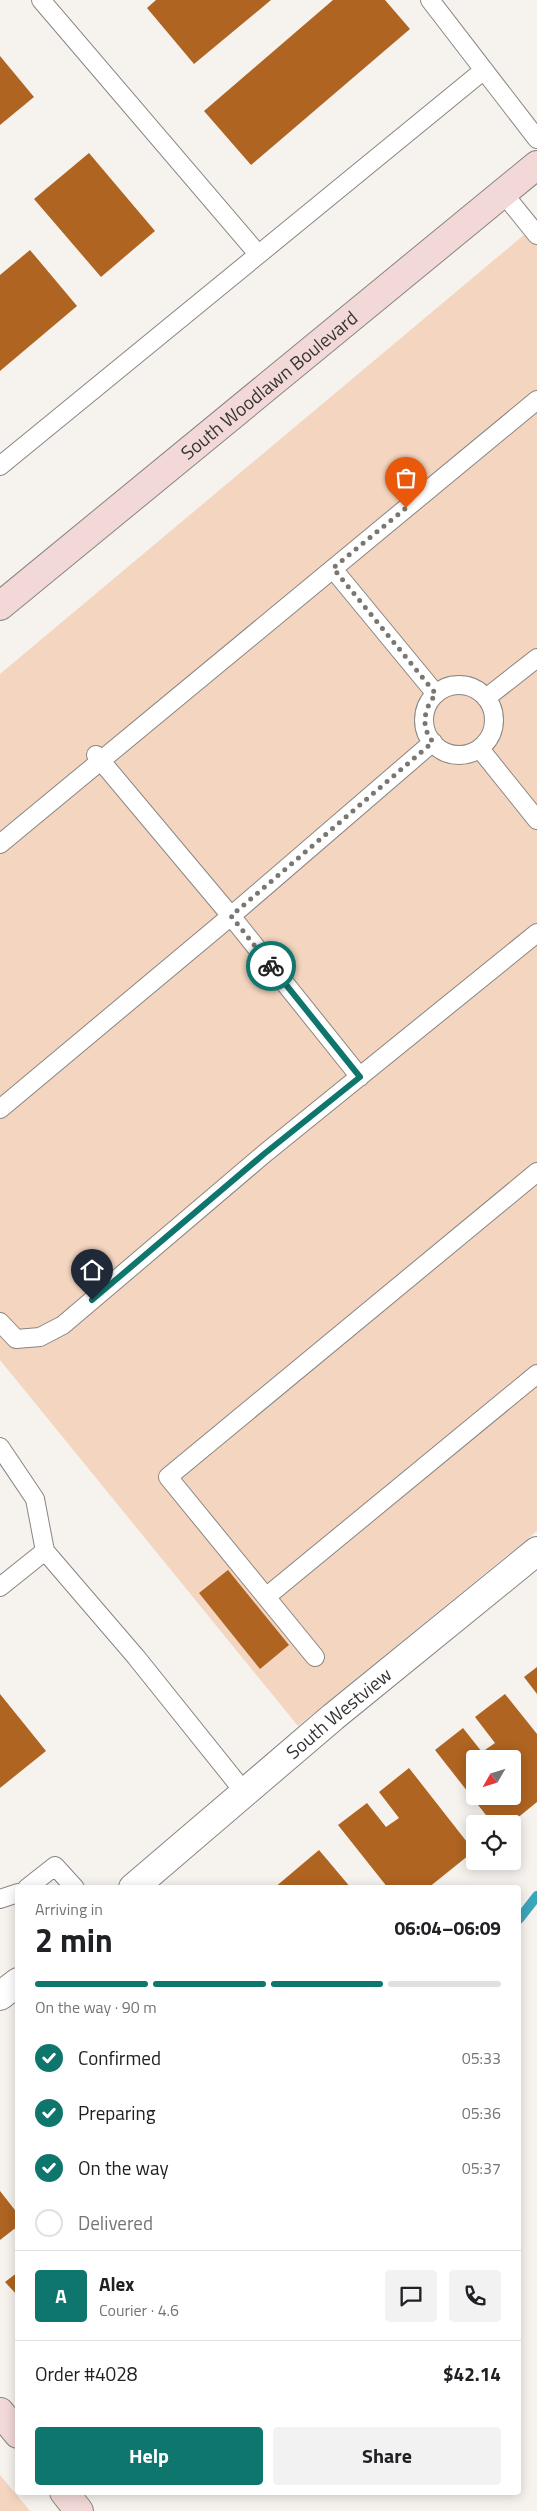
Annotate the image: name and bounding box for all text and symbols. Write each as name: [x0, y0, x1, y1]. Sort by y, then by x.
street label: South Woodlawn Boulevard: [174, 303, 363, 466]
pin: [385, 457, 427, 508]
icon: bag: [392, 464, 420, 492]
courier: [246, 941, 296, 991]
icon: bike: [257, 952, 285, 980]
pin: [71, 1249, 113, 1300]
icon: home: [78, 1256, 106, 1284]
street label: South Westview: [279, 1660, 398, 1766]
north arrow: [466, 1750, 521, 1805]
map controls: [466, 1750, 521, 1870]
button: locate: [466, 1815, 521, 1870]
text: Arriving in: [35, 1897, 103, 1921]
text: 06:04–06:09: [394, 1913, 501, 1942]
text: 2 min: [35, 1916, 113, 1964]
text: On the way · 90 m: [35, 1995, 157, 2019]
text: Confirmed: [78, 2043, 161, 2072]
icon: check: [35, 2044, 63, 2072]
text: 05:33: [462, 2046, 501, 2070]
text: Preparing: [78, 2098, 155, 2127]
icon: check: [35, 2099, 63, 2127]
text: 05:36: [462, 2101, 501, 2125]
text: On the way: [78, 2153, 169, 2182]
icon: check: [35, 2154, 63, 2182]
text: 05:37: [462, 2156, 501, 2180]
text: Delivered: [78, 2208, 153, 2237]
text: Alex: [99, 2269, 134, 2298]
button: chat: [385, 2270, 437, 2322]
button: phone: [449, 2270, 501, 2322]
text: A: [55, 2281, 67, 2310]
text: Courier · 4.6: [99, 2298, 179, 2322]
text: Order #4028: [35, 2359, 137, 2388]
text: $42.14: [443, 2359, 501, 2388]
button: Help: [35, 2427, 263, 2485]
button: Share: [273, 2427, 501, 2485]

